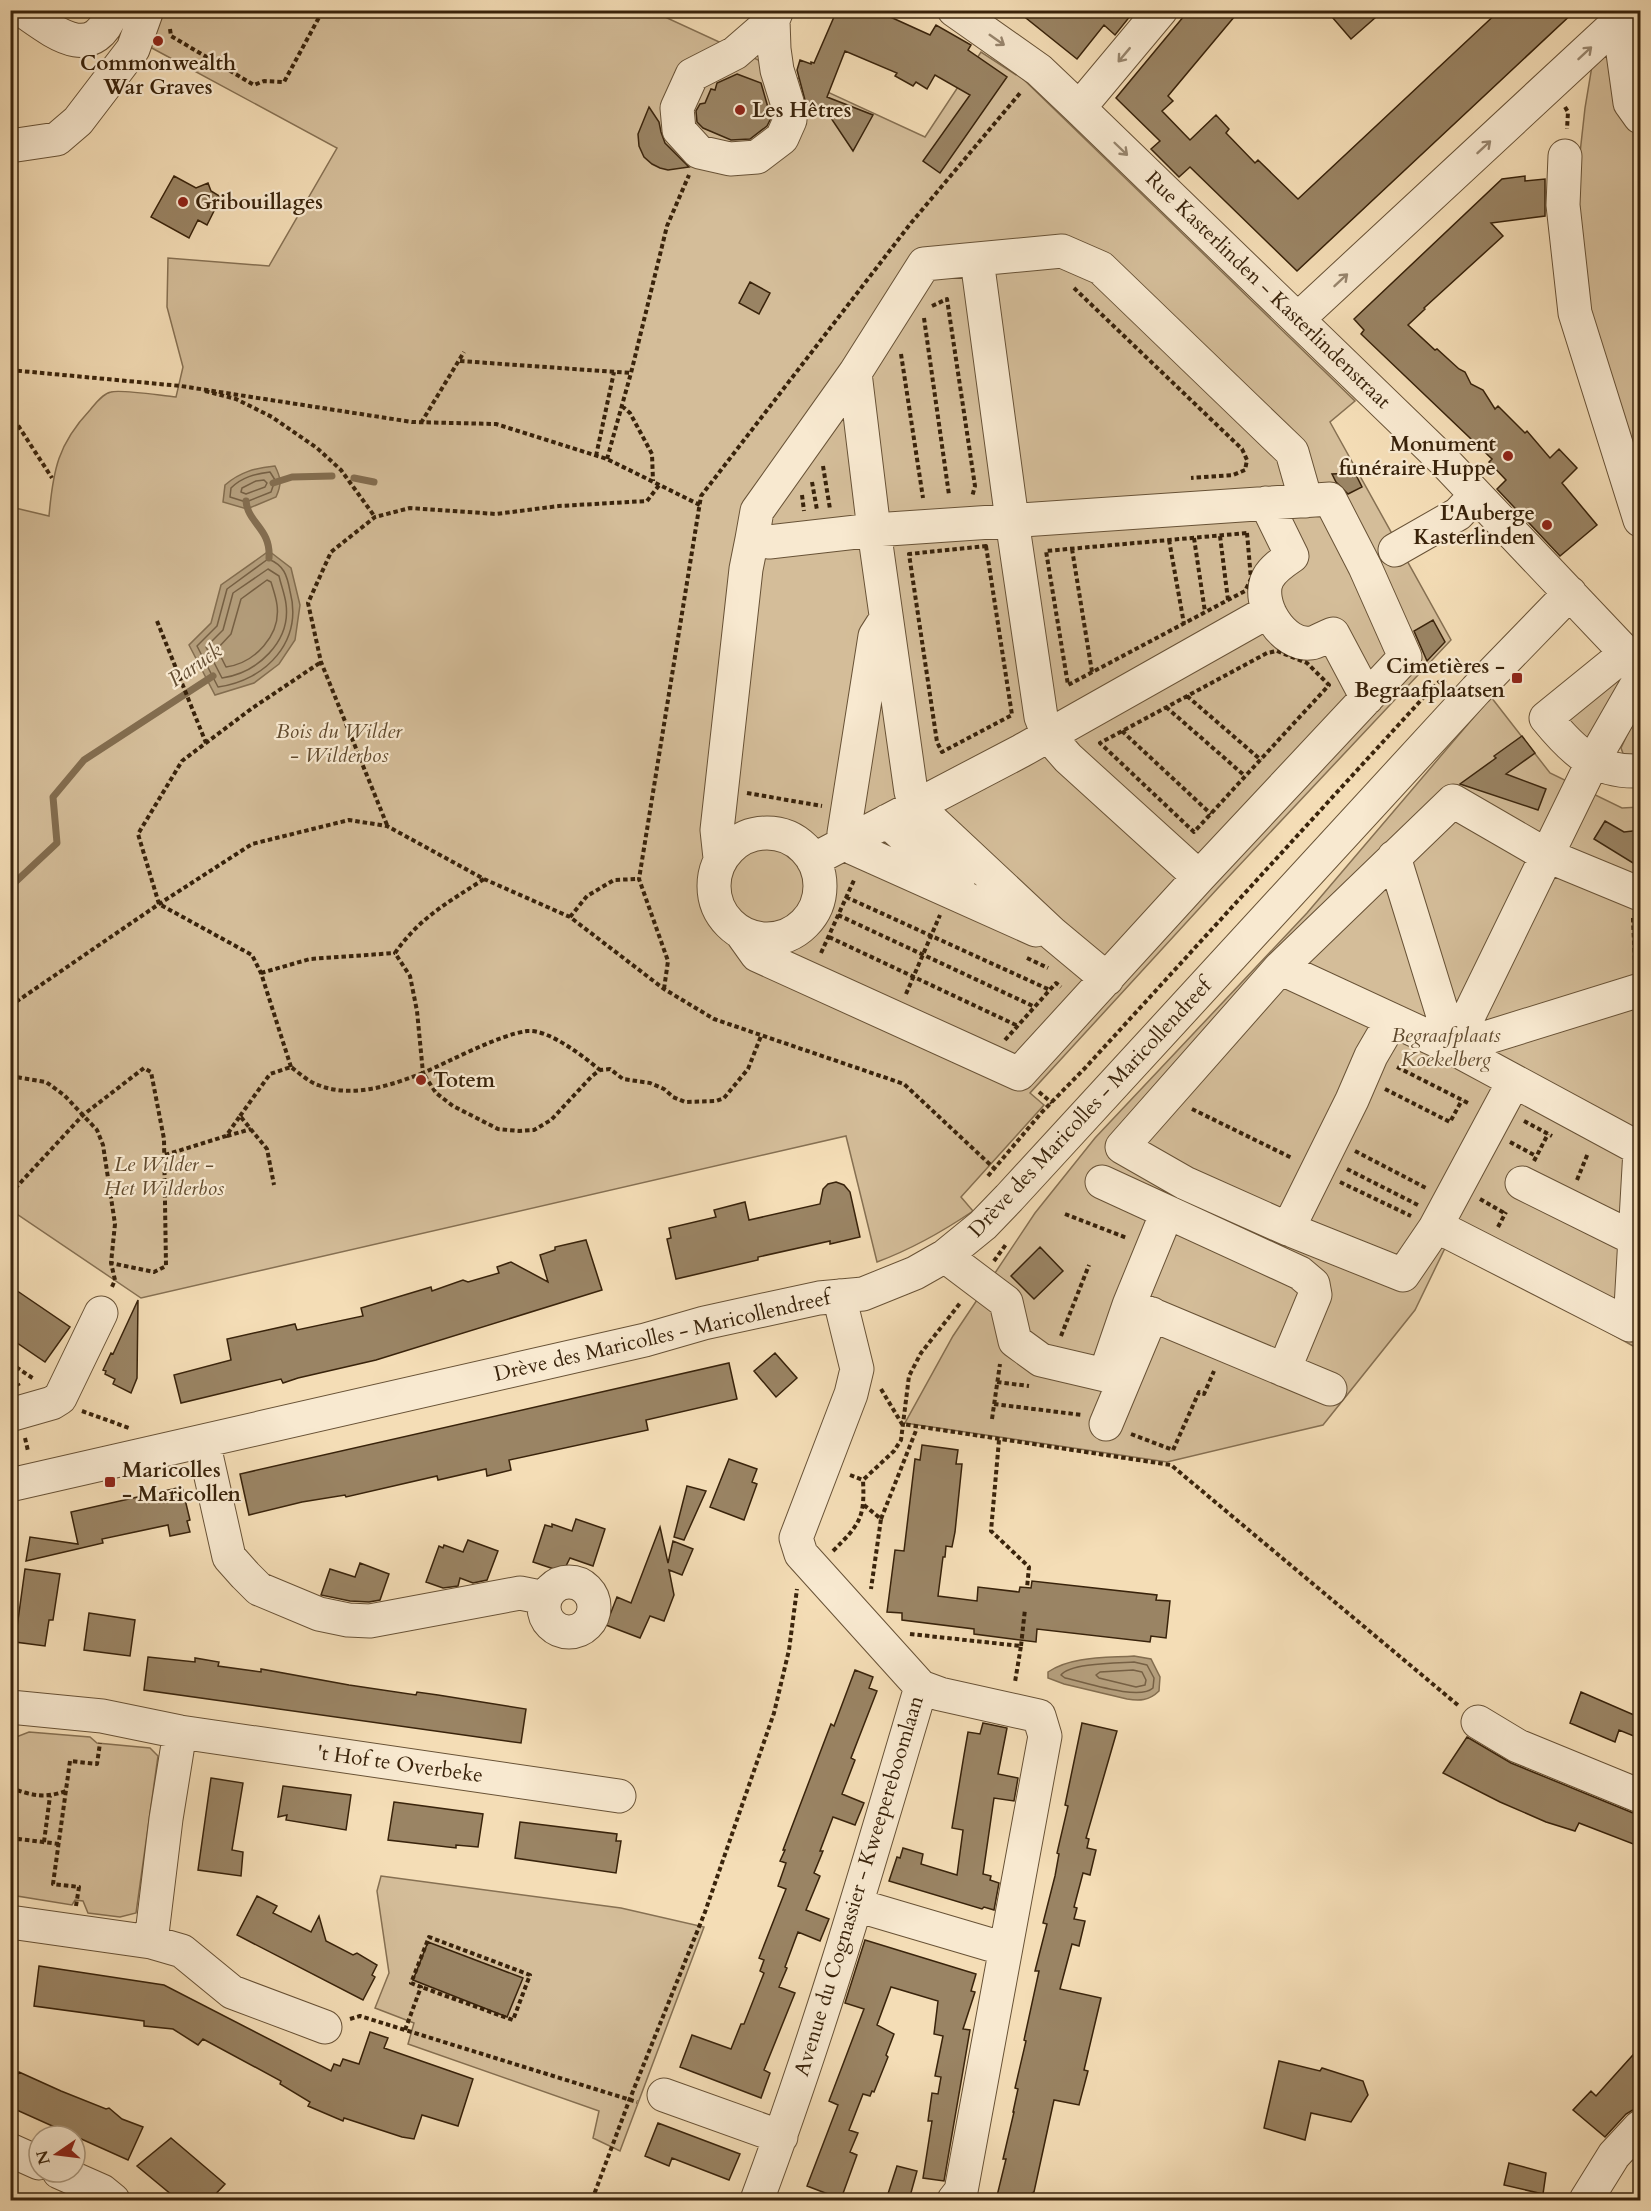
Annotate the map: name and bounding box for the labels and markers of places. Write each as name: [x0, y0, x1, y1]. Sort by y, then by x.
marker: Commonwealth War Graves: [151, 34, 165, 48]
place label: Commonwealth War Graves: [80, 49, 236, 102]
place label: Les Hêtres: [752, 96, 852, 125]
marker: Les Hêtres: [733, 103, 747, 117]
place label: Gribouillages: [195, 188, 323, 217]
marker: Gribouillages: [176, 195, 190, 209]
place label: Monument funéraire Huppe: [1339, 430, 1497, 483]
marker: Monument funéraire Huppe: [1501, 449, 1515, 463]
place label: L'Auberge Kasterlinden: [1413, 499, 1535, 552]
marker: L'Auberge Kasterlinden: [1540, 518, 1554, 532]
place label: Cimetières - Begraafplaatsen: [1354, 652, 1506, 705]
marker: Cimetières - Begraafplaatsen: [1510, 671, 1524, 685]
place label: Totem: [433, 1066, 496, 1095]
marker: Totem: [414, 1073, 428, 1087]
place label: Maricolles - Maricollen: [122, 1456, 241, 1509]
marker: Maricolles - Maricollen: [103, 1475, 117, 1489]

